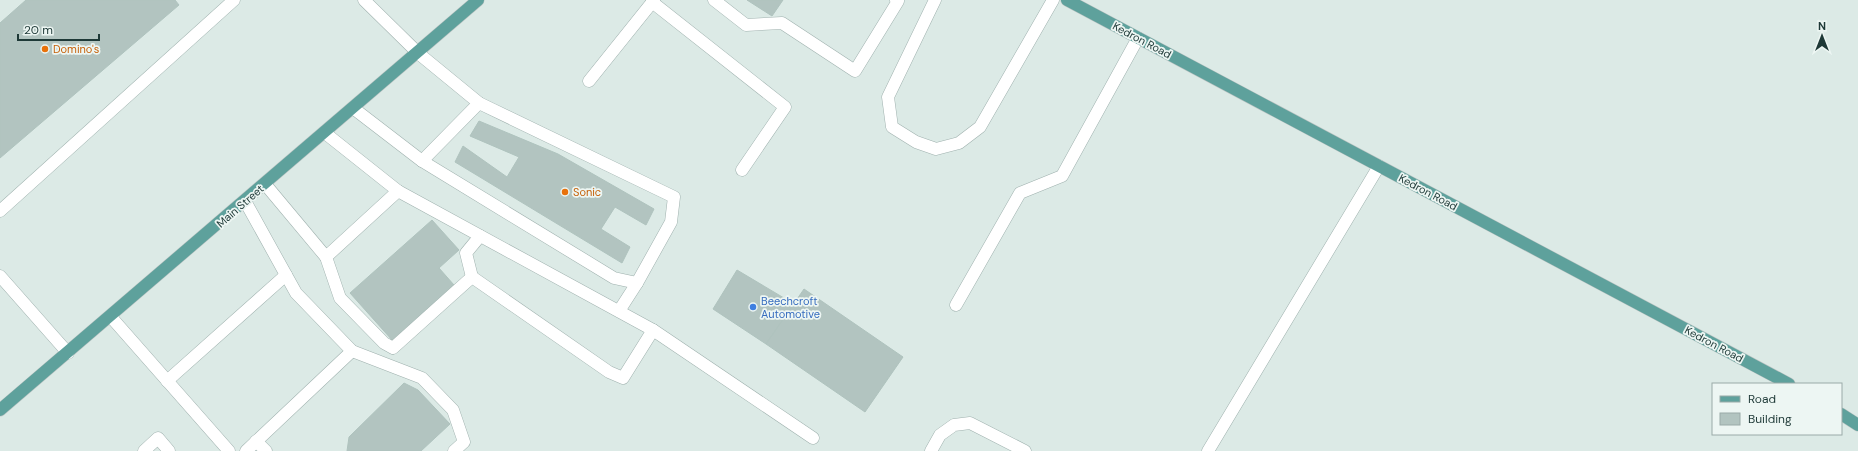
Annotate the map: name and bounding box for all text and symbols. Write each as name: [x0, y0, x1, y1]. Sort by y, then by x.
scale bar: [18, 16, 99, 42]
north arrow: [1802, 16, 1842, 56]
street label: Kedron Road: [1110, 19, 1174, 61]
text: N: [1818, 19, 1826, 33]
text: 20 m: [24, 22, 53, 38]
place label: Domino's: [53, 42, 99, 56]
marker: Domino's: [40, 44, 50, 54]
street label: Kedron Road: [1396, 171, 1460, 213]
street label: Main Street: [213, 182, 267, 230]
place label: Sonic: [573, 185, 601, 199]
marker: Sonic: [560, 187, 570, 197]
place label: Beechcroft Automotive: [761, 294, 820, 321]
marker: Beechcroft Automotive: [748, 302, 758, 312]
street label: Kedron Road: [1682, 323, 1746, 365]
legend: [1712, 383, 1842, 435]
text: Road: [1748, 391, 1776, 407]
text: Building: [1748, 411, 1792, 427]

